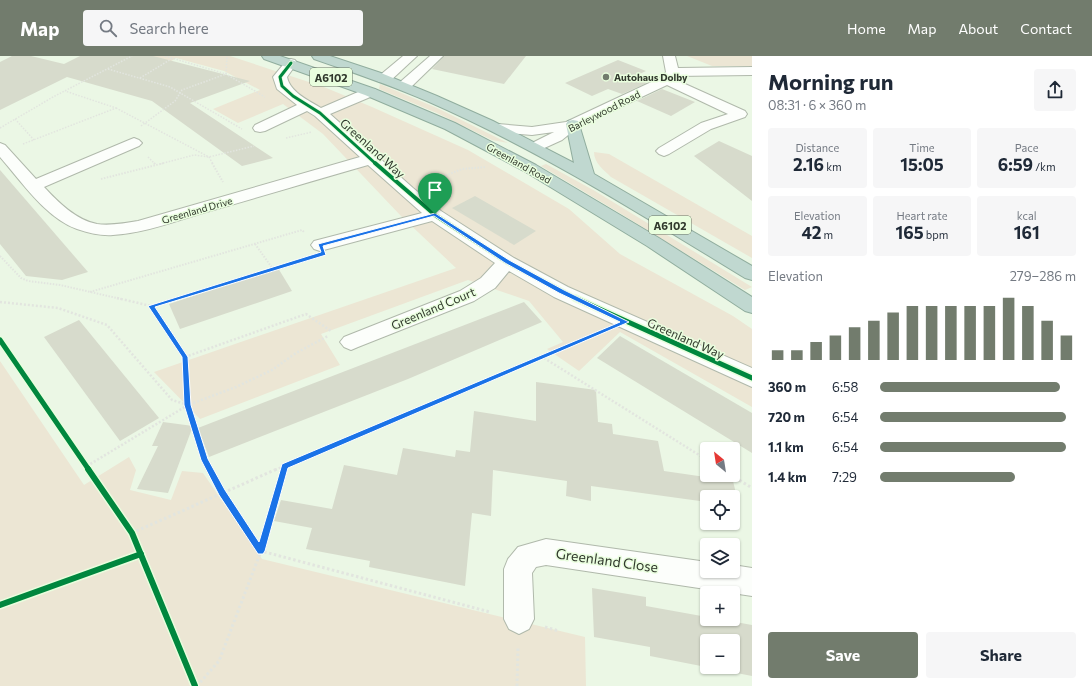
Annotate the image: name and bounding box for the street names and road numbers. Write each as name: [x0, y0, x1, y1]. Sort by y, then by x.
road number: A6102: [310, 68, 352, 86]
street label: Barleywood Road: [566, 88, 642, 134]
street label: Greenland Way: [338, 115, 408, 181]
street label: Greenland Road: [485, 140, 554, 186]
street label: Greenland Drive: [160, 194, 234, 226]
road number: A6102: [649, 216, 691, 234]
street label: Greenland Court: [389, 284, 477, 332]
street label: Greenland Way: [646, 315, 726, 361]
street label: Greenland Close: [555, 544, 659, 576]

